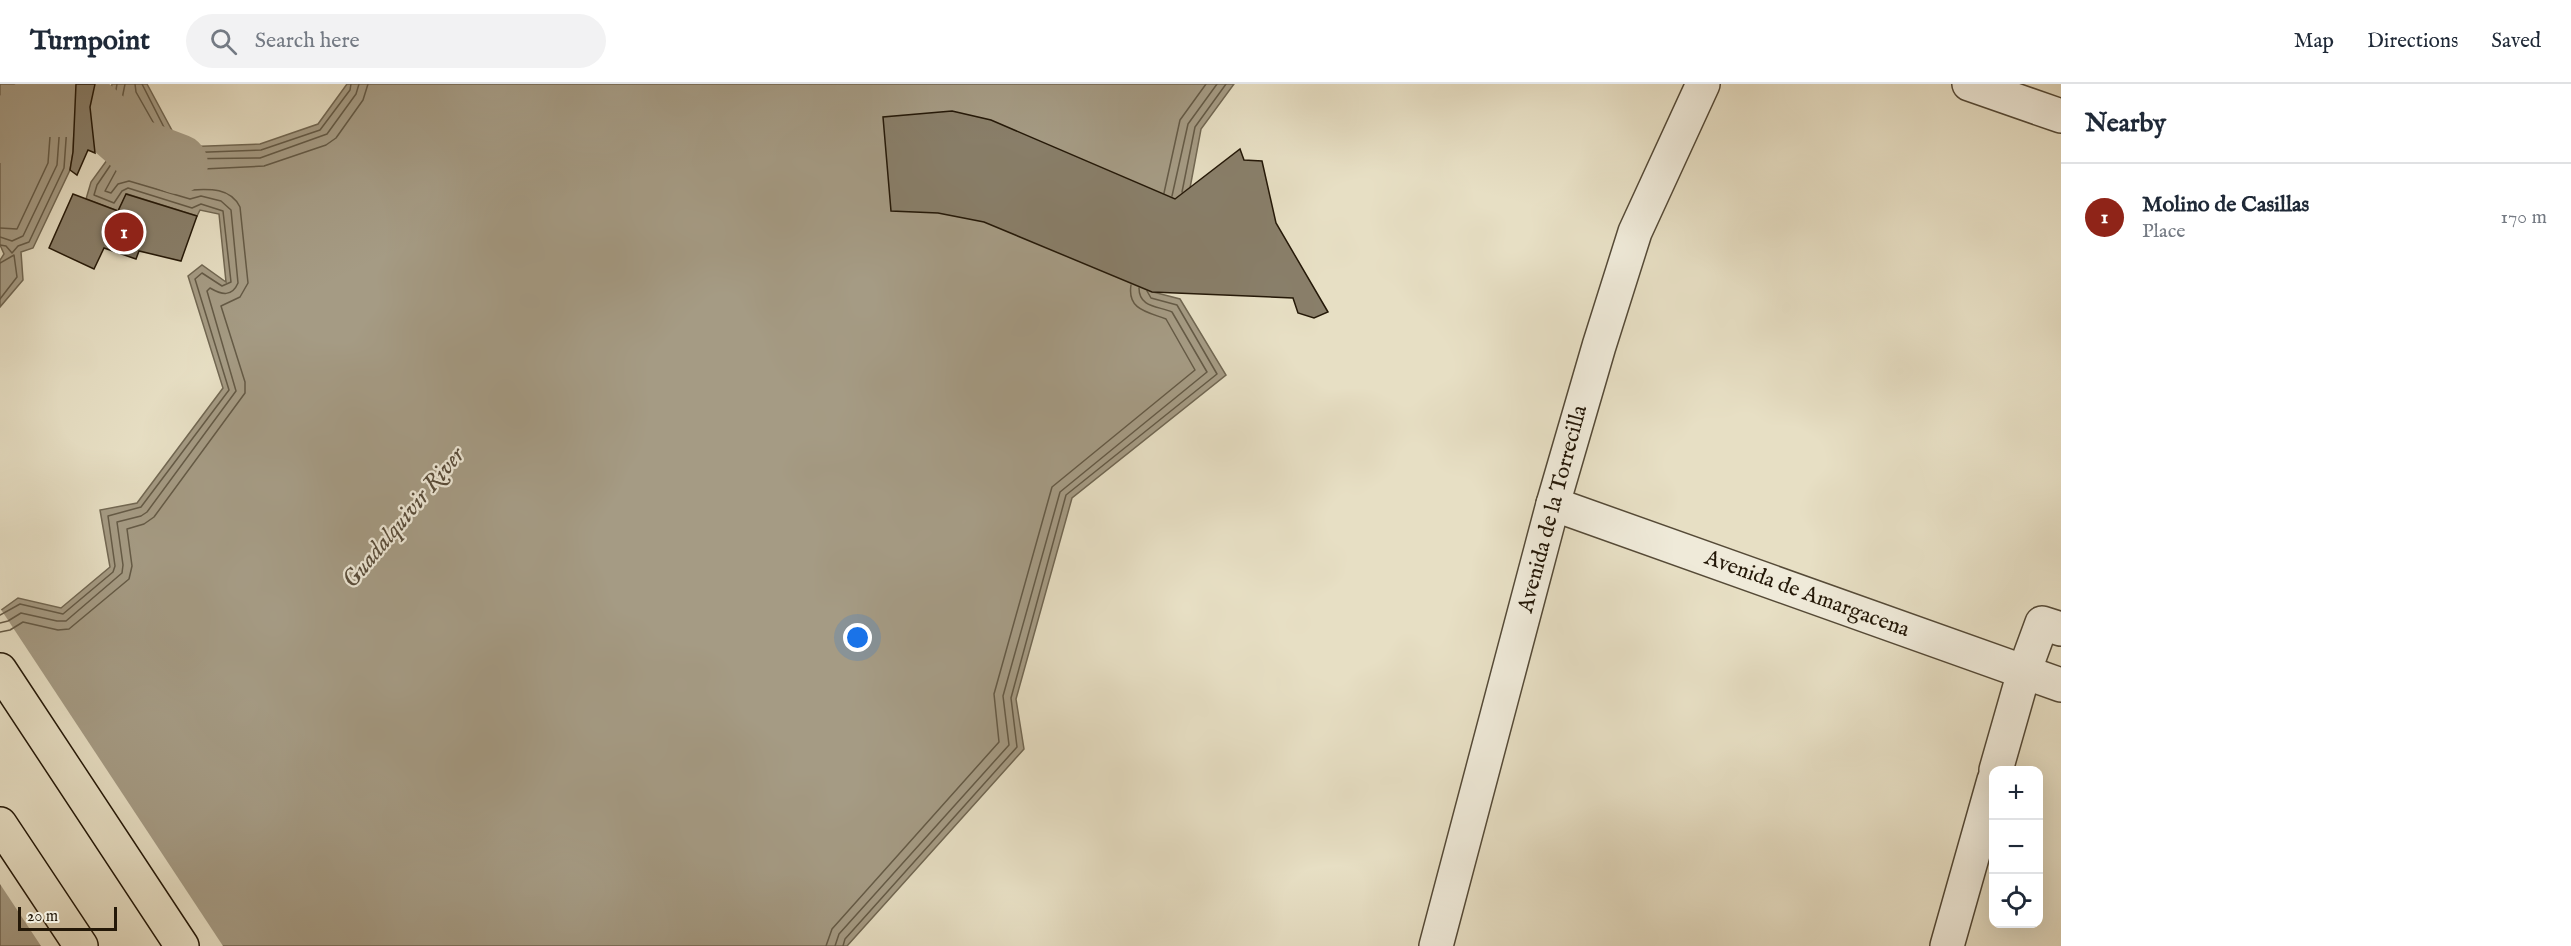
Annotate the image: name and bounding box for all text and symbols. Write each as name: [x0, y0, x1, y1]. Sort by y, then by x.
search box: [186, 14, 606, 68]
text: Turnpoint: [30, 24, 150, 59]
icon: search: [207, 25, 240, 58]
text: Search here: [255, 27, 360, 55]
text: Map: [2294, 28, 2334, 55]
text: Directions: [2367, 28, 2458, 55]
text: Saved: [2491, 28, 2541, 55]
text: Nearby: [2085, 107, 2166, 140]
text: Molino de Casillas: [2142, 191, 2309, 219]
text: 1: [2101, 205, 2108, 230]
text: 170 m: [2501, 205, 2547, 230]
pin: 1: [104, 210, 144, 254]
text: Place: [2142, 219, 2185, 244]
street label: Avenida de la Torrecilla: [1512, 402, 1594, 617]
water label: Guadalquivir River: [336, 440, 473, 595]
street label: Avenida de Amargacena: [1700, 544, 1914, 644]
your location: [843, 623, 872, 652]
map controls: [1989, 766, 2043, 928]
button: +: [1989, 766, 2043, 820]
button: −: [1989, 820, 2043, 874]
button: locate: [1989, 874, 2043, 928]
scale bar: [18, 904, 117, 932]
text: 20 m: [27, 907, 58, 927]

